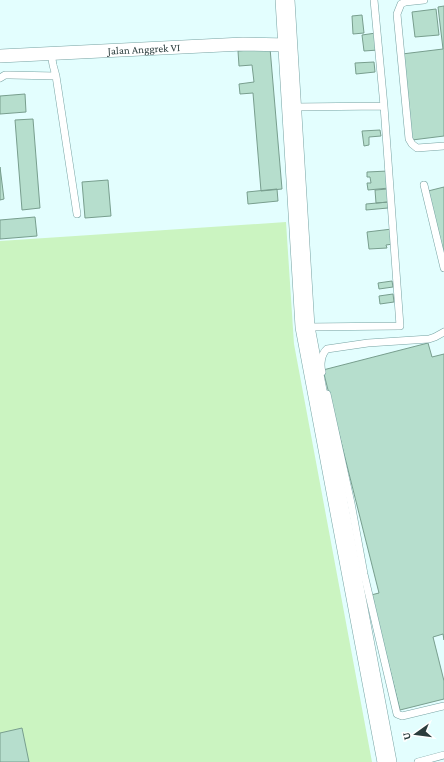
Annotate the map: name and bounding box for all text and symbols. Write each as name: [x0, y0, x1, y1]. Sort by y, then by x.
street label: Jalan Anggrek VI: [106, 41, 180, 58]
north arrow: [396, 714, 436, 754]
text: U: [399, 731, 413, 742]

